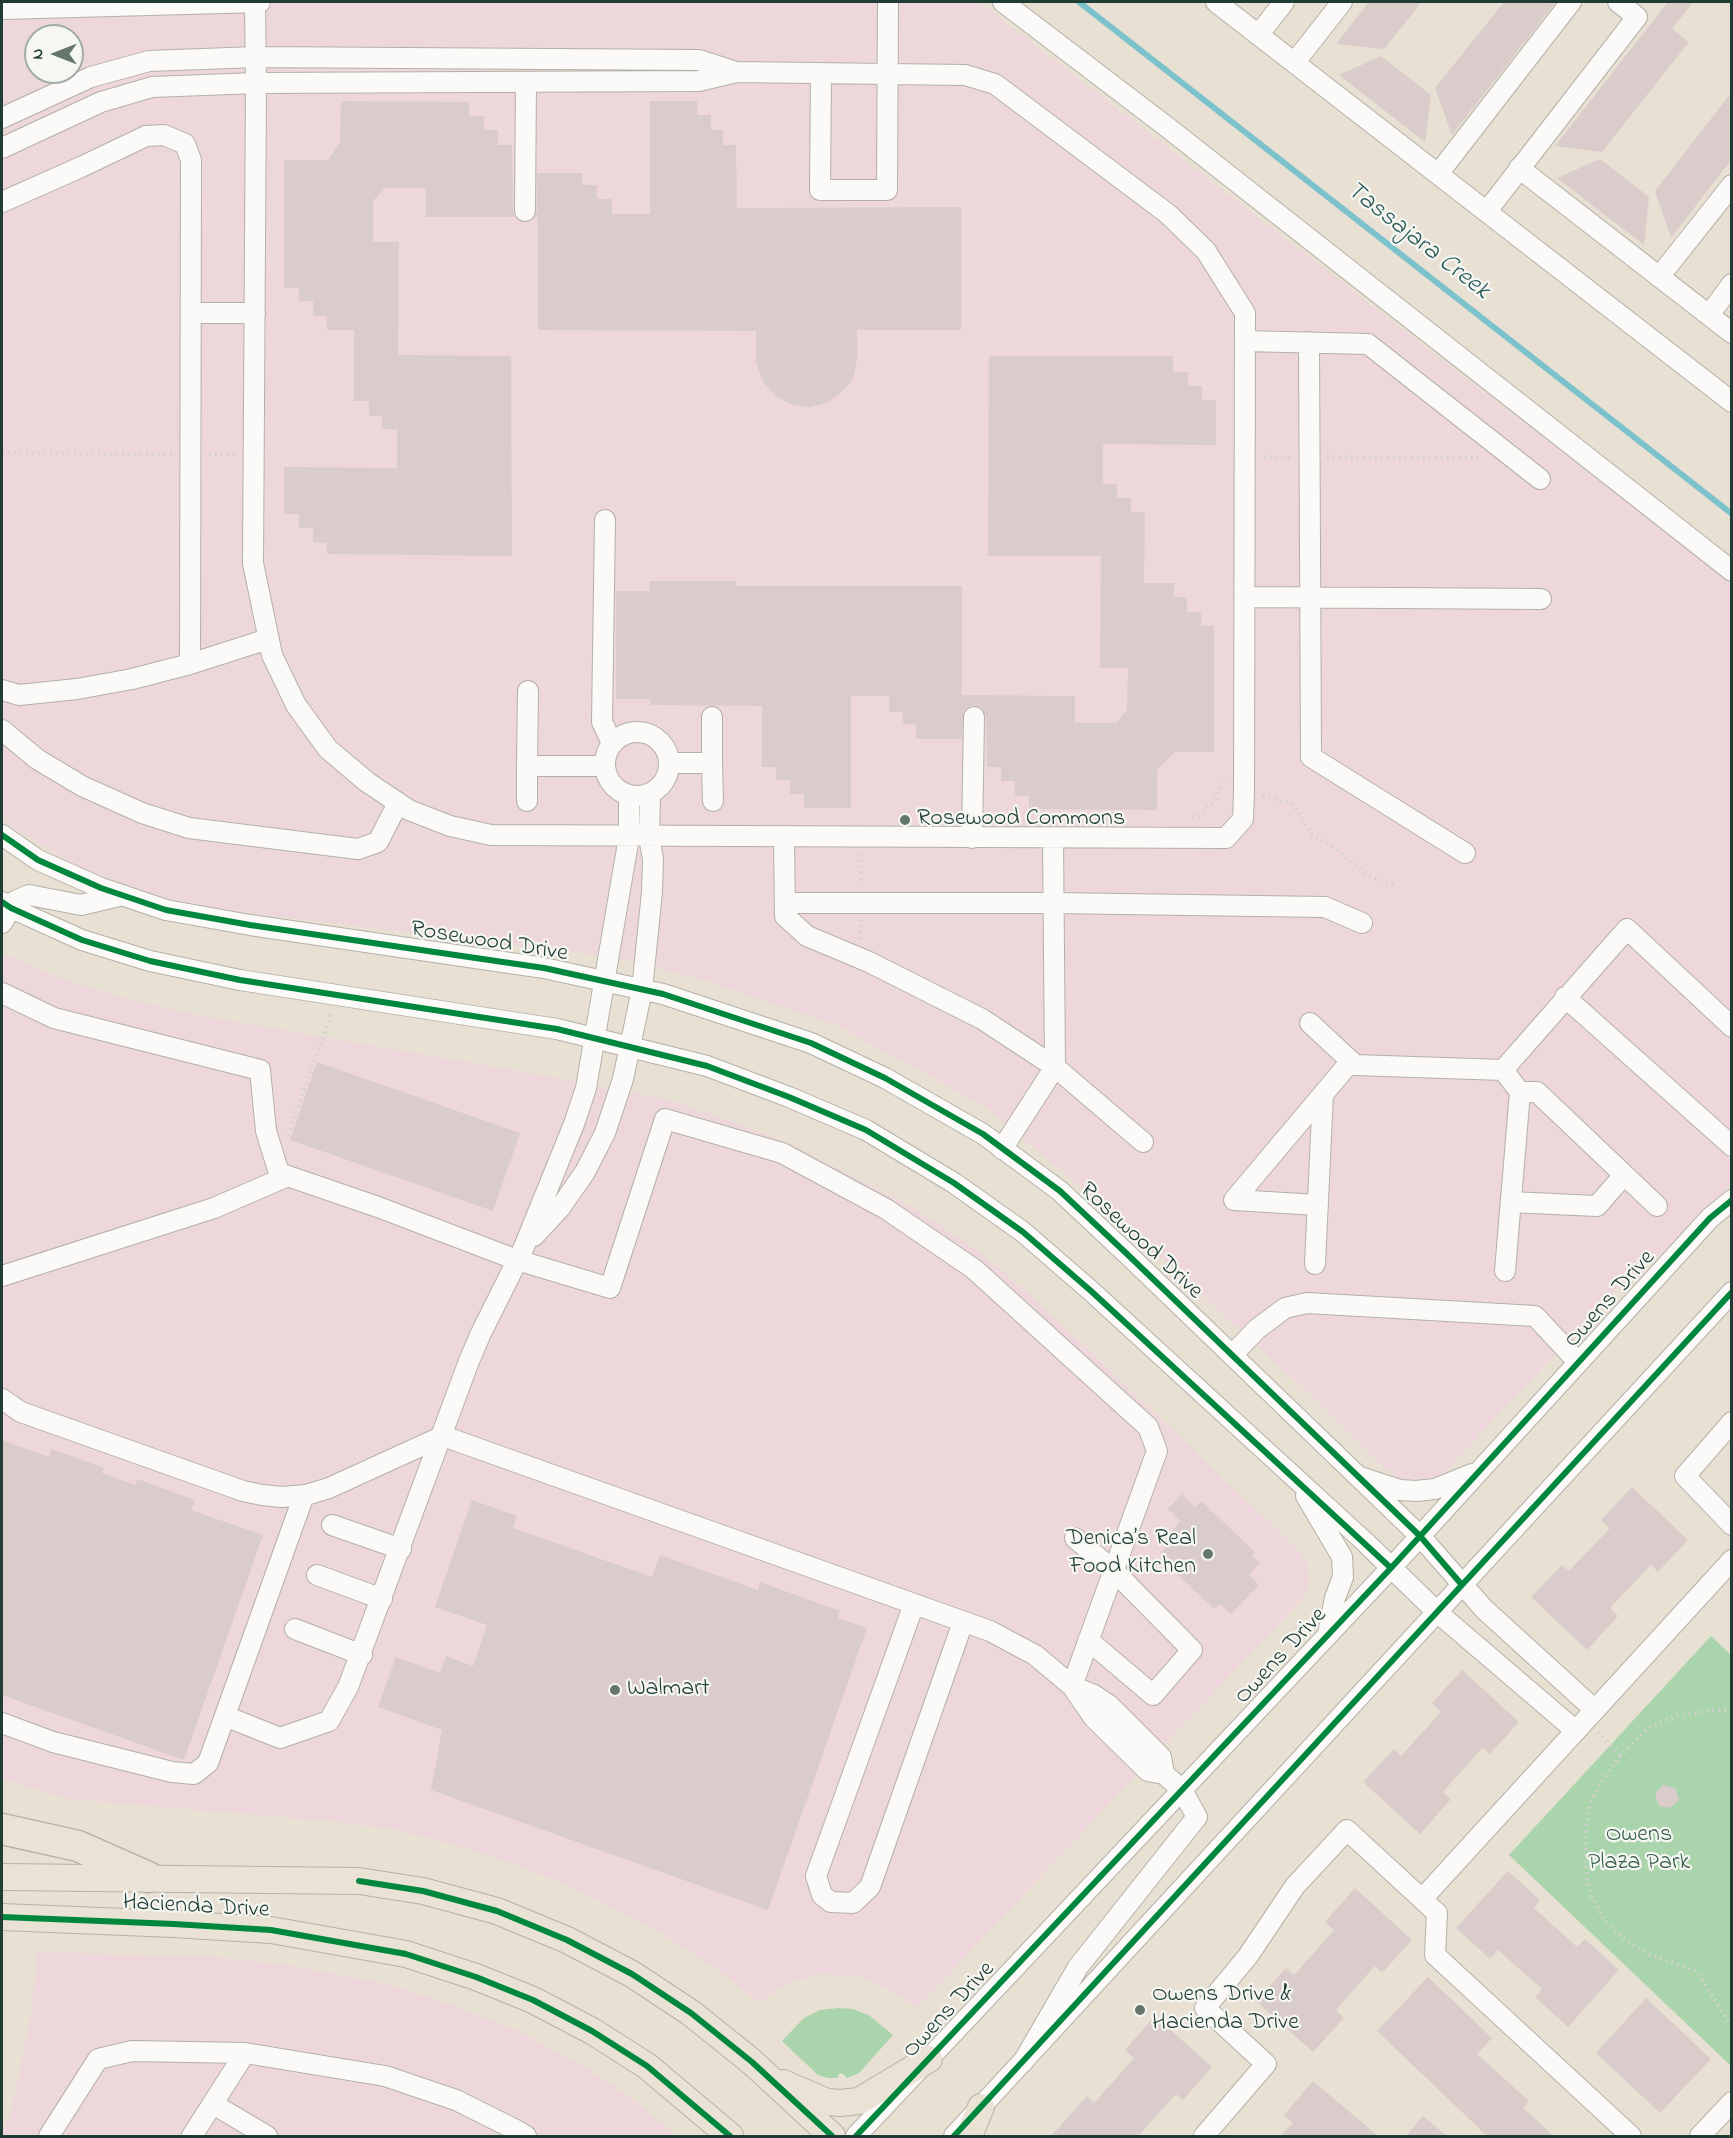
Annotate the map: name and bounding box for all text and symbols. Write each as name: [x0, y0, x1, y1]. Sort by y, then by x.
north arrow: [24, 24, 84, 84]
text: N: [26, 49, 50, 59]
water label: Tassajara Creek: [1339, 176, 1495, 308]
place label: Rosewood Commons: [917, 806, 1125, 834]
marker: Rosewood Commons: [898, 813, 912, 827]
street label: Rosewood Drive: [408, 916, 570, 970]
street label: Rosewood Drive: [1072, 1177, 1208, 1307]
street label: Owens Drive: [1559, 1245, 1663, 1355]
place label: Denica’s Real Food Kitchen: [1066, 1526, 1196, 1582]
marker: Denica’s Real Food Kitchen: [1201, 1547, 1215, 1561]
street label: Owens Drive: [1230, 1602, 1334, 1712]
place label: Walmart: [627, 1676, 710, 1704]
marker: Walmart: [608, 1683, 622, 1697]
park label: Owens Plaza Park: [1588, 1822, 1690, 1878]
street label: Hacienda Drive: [122, 1890, 270, 1926]
street label: Owens Drive: [898, 1956, 1002, 2066]
place label: Owens Drive & Hacienda Drive: [1152, 1982, 1299, 2038]
marker: Owens Drive & Hacienda Drive: [1133, 2003, 1147, 2017]

